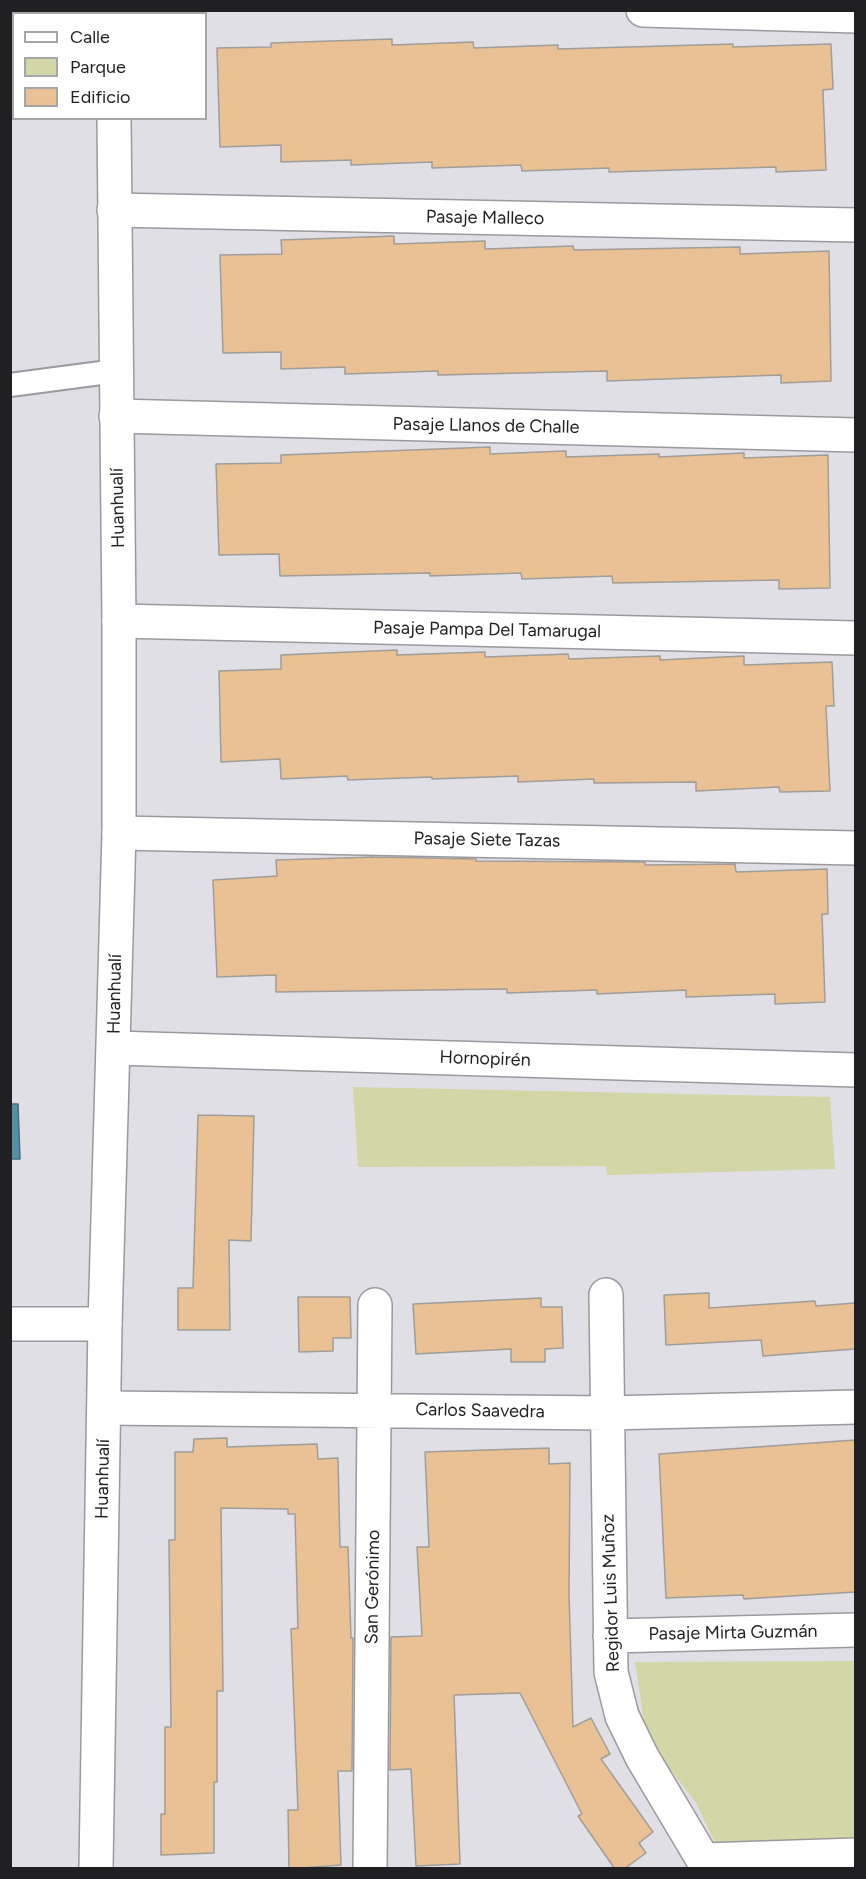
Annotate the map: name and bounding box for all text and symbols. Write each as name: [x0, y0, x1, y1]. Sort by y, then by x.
legend: [12, 12, 207, 120]
text: Calle: [70, 26, 110, 48]
text: Parque: [70, 56, 126, 78]
text: Edificio: [70, 86, 131, 108]
street label: Pasaje Malleco: [426, 206, 544, 230]
street label: Pasaje Llanos de Challe: [392, 414, 580, 438]
street label: Huanhualí: [107, 468, 129, 548]
street label: Pasaje Pampa Del Tamarugal: [373, 617, 601, 643]
street label: Pasaje Siete Tazas: [414, 828, 560, 852]
street label: Huanhualí: [104, 954, 126, 1034]
street label: Hornopirén: [439, 1047, 531, 1071]
street label: Carlos Saavedra: [415, 1399, 545, 1423]
street label: Huanhualí: [92, 1439, 114, 1519]
street label: Regidor Luis Muñoz: [597, 1513, 625, 1673]
street label: San Gerónimo: [361, 1529, 385, 1645]
street label: Pasaje Mirta Guzmán: [648, 1621, 818, 1645]

